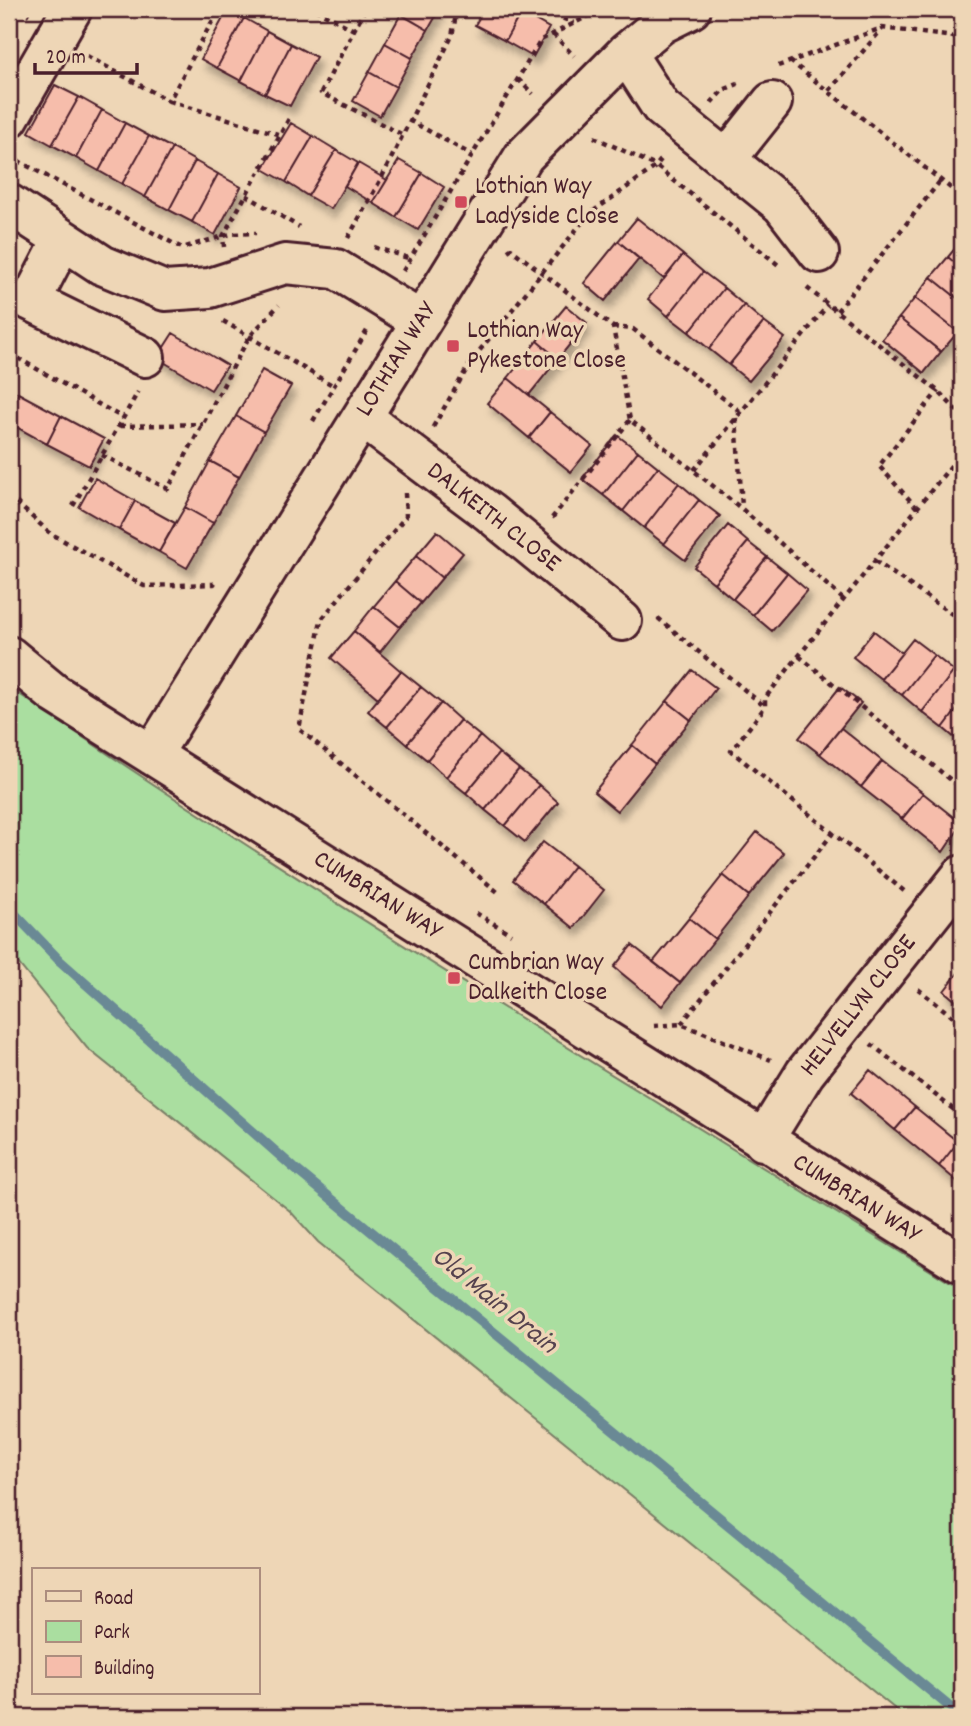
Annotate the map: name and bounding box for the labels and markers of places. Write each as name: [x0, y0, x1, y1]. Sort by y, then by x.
place label: Lothian Way Ladyside Close: [475, 169, 619, 236]
marker: Lothian Way Ladyside Close: [453, 194, 469, 210]
place label: Lothian Way Pykestone Close: [467, 313, 626, 380]
marker: Lothian Way Pykestone Close: [445, 338, 461, 354]
place label: Cumbrian Way Dalkeith Close: [468, 945, 607, 1012]
marker: Cumbrian Way Dalkeith Close: [446, 970, 462, 986]

